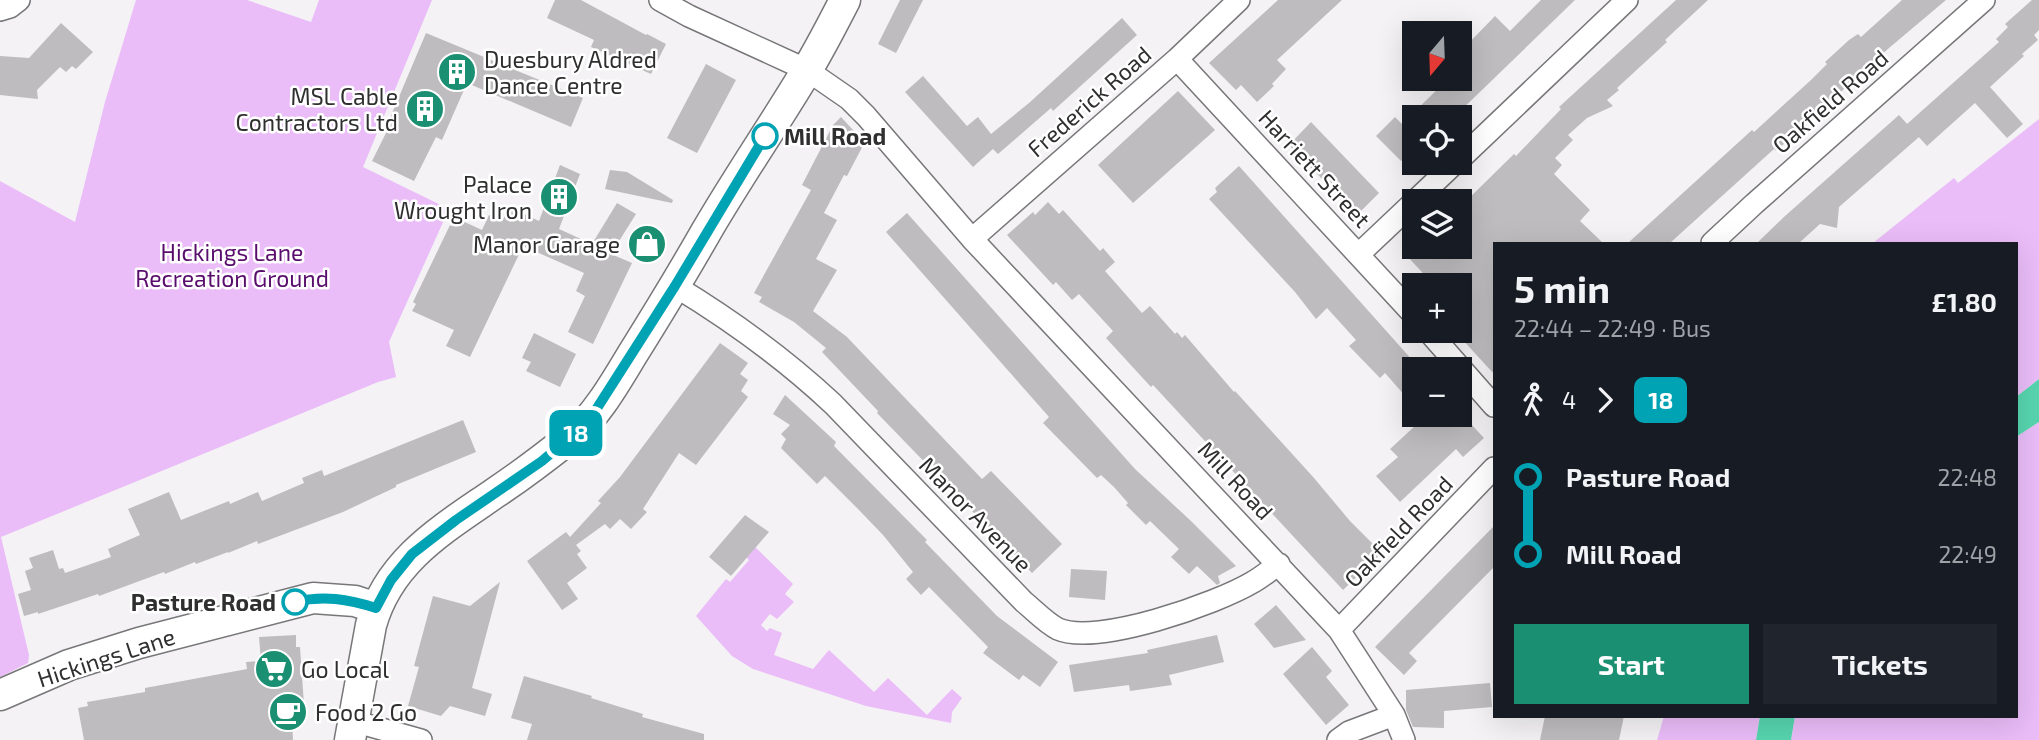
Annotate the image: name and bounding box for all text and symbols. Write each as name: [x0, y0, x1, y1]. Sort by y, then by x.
north arrow: [1402, 21, 1472, 91]
map controls: [1402, 21, 1472, 427]
street label: Frederick Road: [1021, 40, 1157, 162]
street label: Oakfield Road: [1766, 43, 1894, 159]
place label: Duesbury Aldred Dance Centre: [484, 45, 657, 99]
building icon: Duesbury Aldred Dance Centre: [436, 51, 478, 93]
place label: MSL Cable Contractors Ltd: [236, 82, 398, 136]
building icon: MSL Cable Contractors Ltd: [404, 88, 446, 130]
street label: Harriett Street: [1253, 103, 1377, 233]
button: locate: [1402, 105, 1472, 175]
place label: Mill Road: [784, 122, 886, 150]
marker: Mill Road: [752, 123, 778, 149]
place label: Palace Wrought Iron: [394, 170, 532, 224]
building icon: Palace Wrought Iron: [538, 176, 580, 218]
button: layers: [1402, 189, 1472, 259]
shop icon: Manor Garage: [626, 223, 668, 265]
place label: Manor Garage: [473, 230, 620, 258]
park label: Hickings Lane Recreation Ground: [135, 238, 329, 292]
text: 5 min: [1514, 265, 1610, 311]
button: +: [1402, 273, 1472, 343]
text: £1.80: [1932, 286, 1997, 317]
text: 22:44 – 22:49 · Bus: [1514, 314, 1711, 342]
button: −: [1402, 357, 1472, 427]
icon: walk: [1514, 381, 1552, 419]
icon: forward: [1586, 381, 1624, 419]
text: 18: [1648, 385, 1673, 414]
text: 4: [1562, 386, 1576, 414]
line badge: 18: [544, 410, 608, 456]
text: 18: [563, 418, 589, 447]
street label: Mill Road: [1193, 435, 1279, 525]
street label: Manor Avenue: [914, 450, 1038, 578]
text: Pasture Road: [1566, 461, 1730, 492]
text: 22:48: [1938, 463, 1997, 491]
street label: Oakfield Road: [1338, 469, 1458, 593]
text: Mill Road: [1566, 538, 1681, 569]
text: 22:49: [1938, 540, 1997, 568]
place label: Pasture Road: [131, 588, 276, 616]
marker: Pasture Road: [282, 589, 308, 615]
street label: Hickings Lane: [34, 622, 178, 692]
button: Start: [1514, 624, 1749, 704]
button: Tickets: [1763, 624, 1997, 704]
supermarket icon: Go Local: [253, 648, 295, 690]
place label: Go Local: [301, 655, 389, 683]
cafe icon: Food 2 Go: [267, 691, 309, 733]
place label: Food 2 Go: [315, 698, 417, 726]

